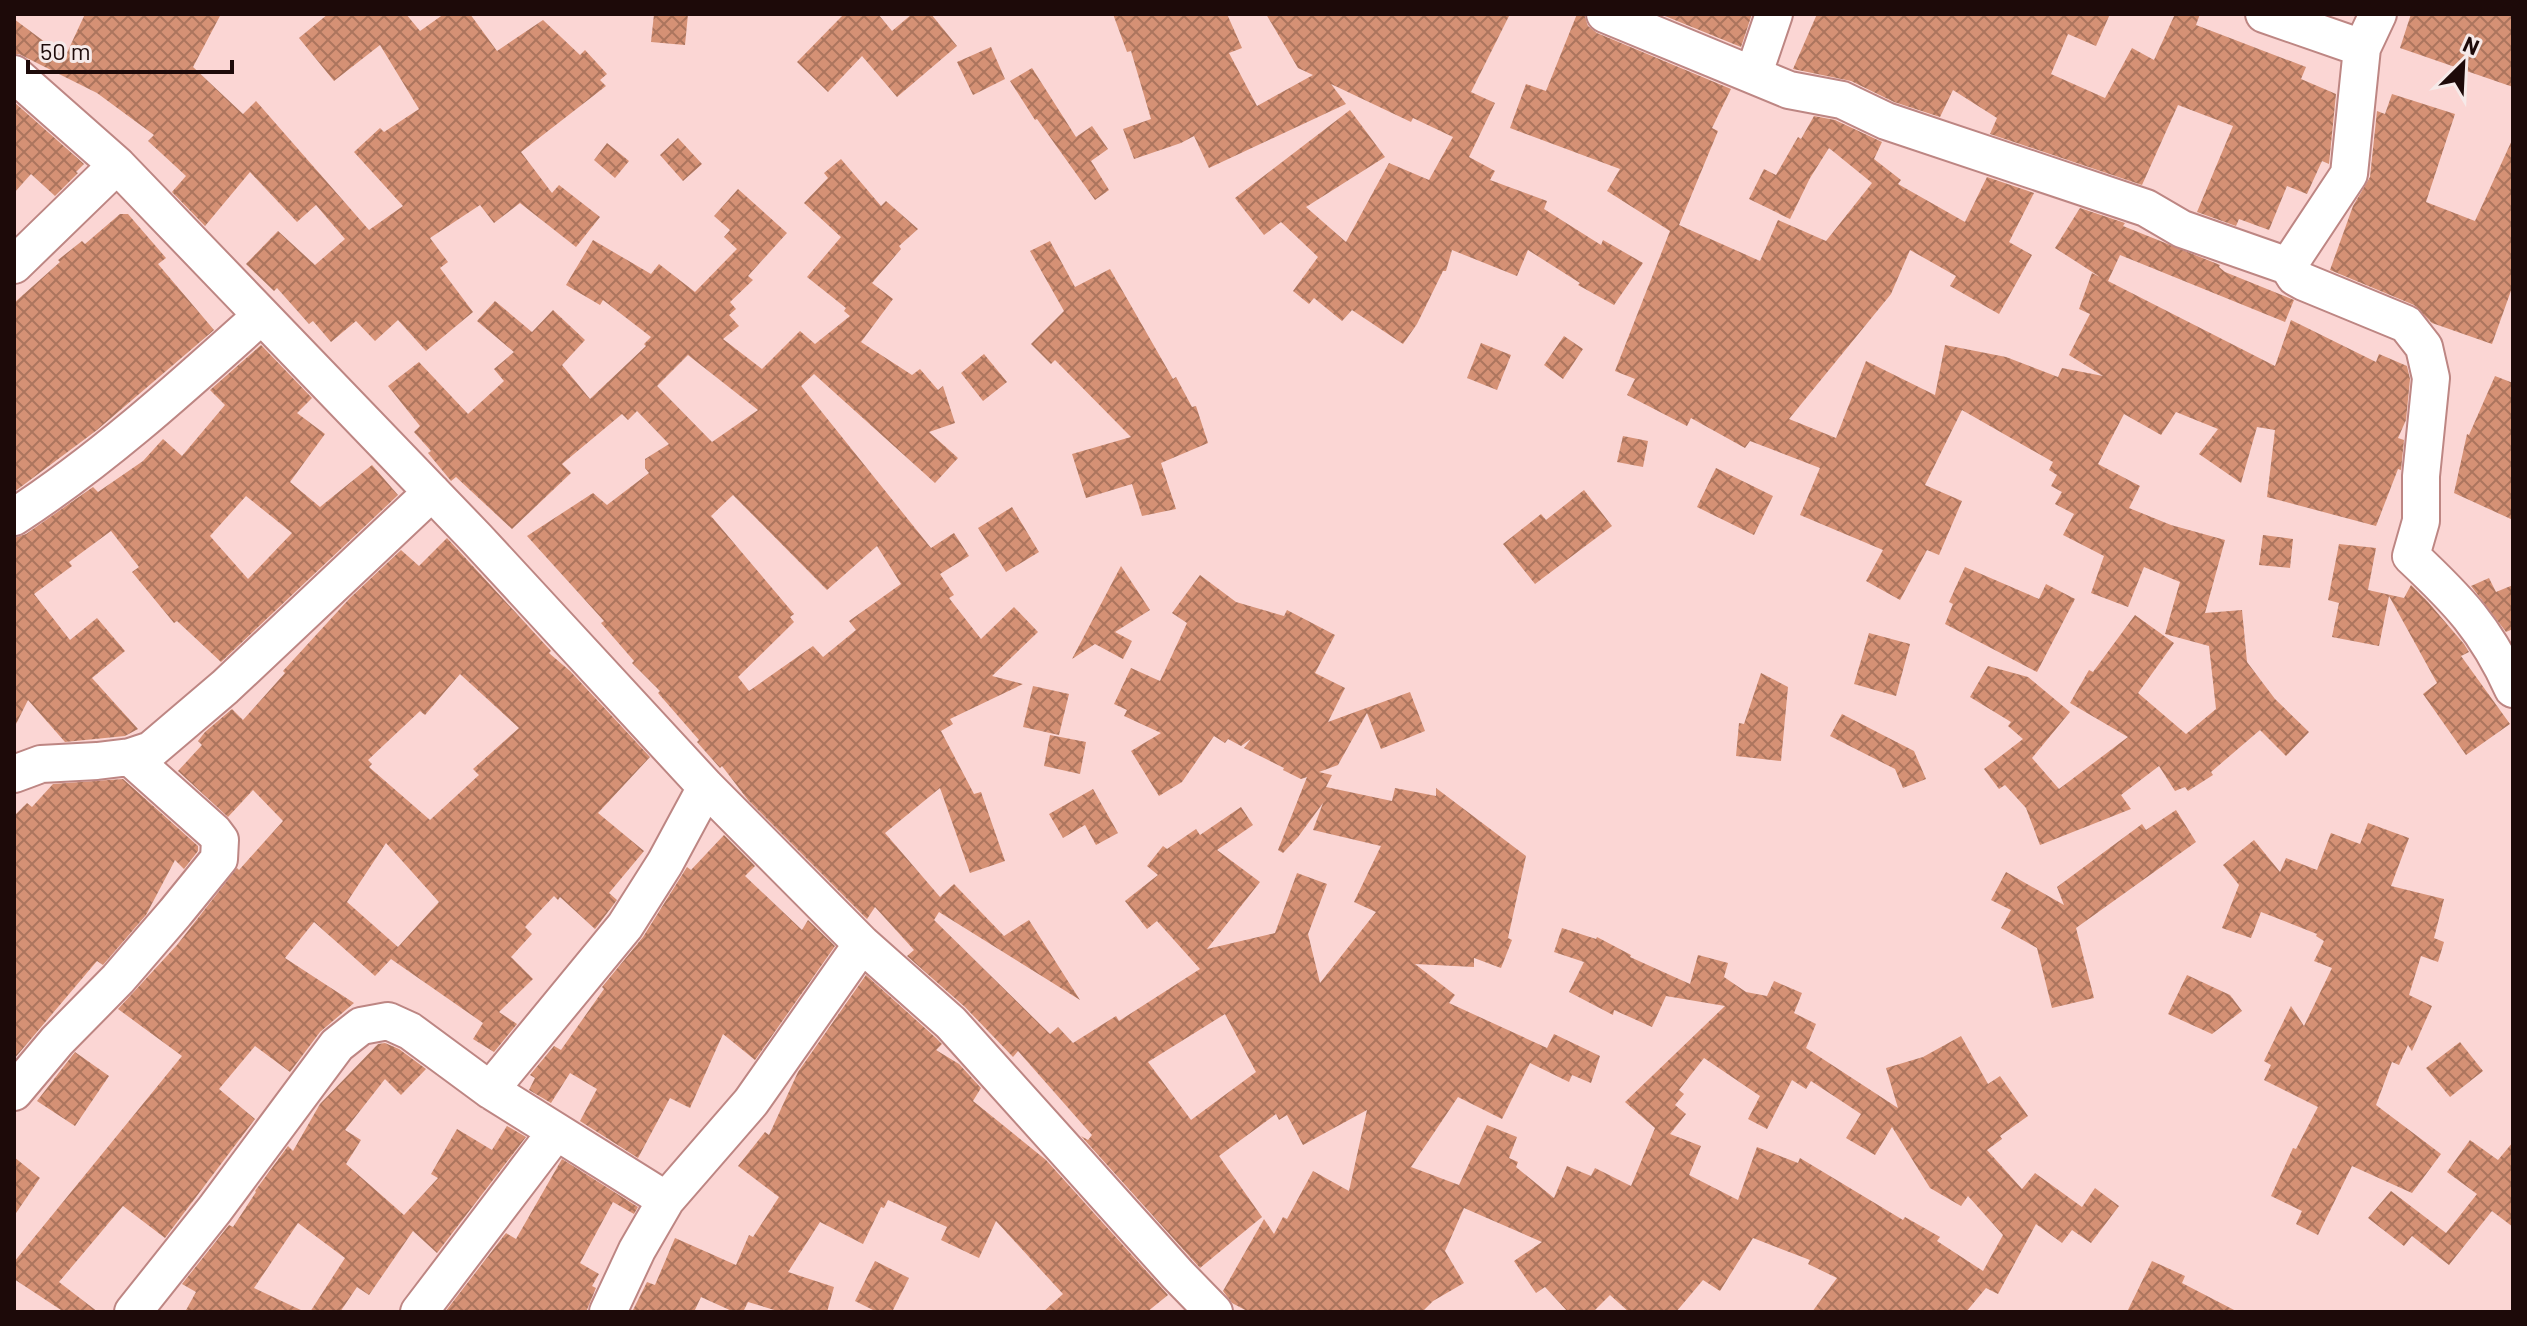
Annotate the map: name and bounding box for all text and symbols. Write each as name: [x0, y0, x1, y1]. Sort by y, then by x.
scale bar: [28, 24, 232, 74]
north arrow: [2423, 24, 2503, 104]
text: N: [2460, 30, 2484, 60]
text: 50 m: [40, 36, 91, 65]

